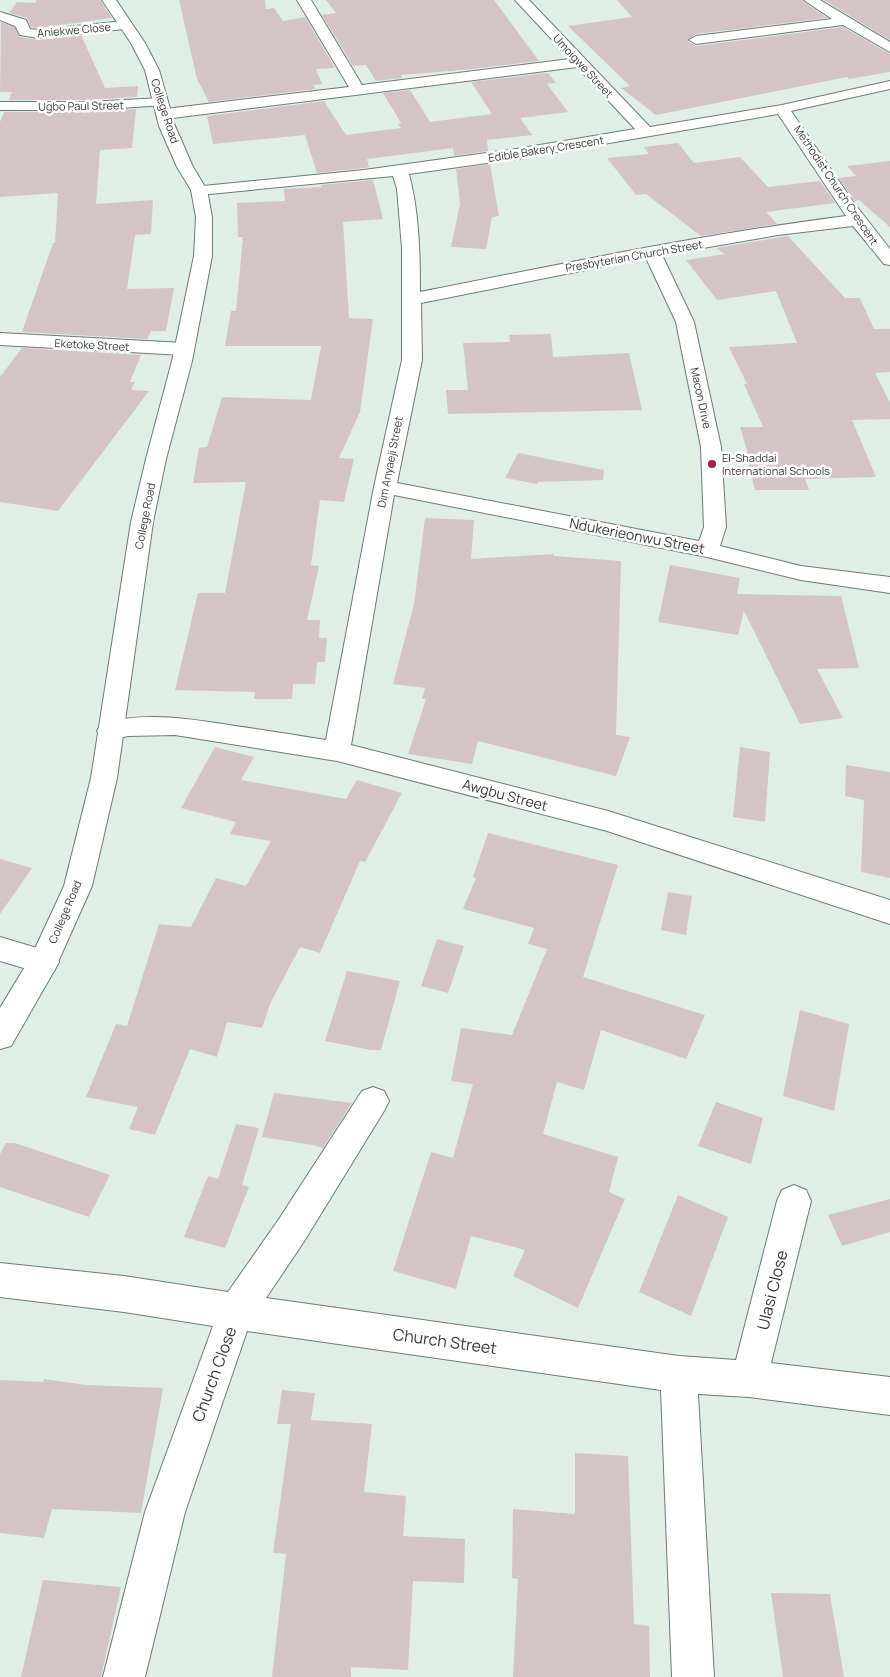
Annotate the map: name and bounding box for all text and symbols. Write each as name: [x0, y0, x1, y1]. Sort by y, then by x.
street label: Aniekwe Close: [36, 19, 112, 40]
street label: Umoigwe Street: [550, 31, 617, 101]
street label: College Road: [148, 77, 183, 145]
street label: Ugbo Paul Street: [38, 97, 124, 114]
street label: Methodist Church Crescent: [791, 122, 882, 247]
street label: Edible Bakery Crescent: [487, 132, 605, 165]
street label: Presbyterian Church Street: [564, 236, 704, 275]
street label: Eketoke Street: [54, 335, 130, 354]
street label: Macon Drive: [688, 366, 715, 430]
street label: Dim Anyaeji Street: [373, 415, 406, 509]
place label: El-Shaddai International Schools: [722, 450, 830, 478]
marker: El-Shaddai International Schools: [706, 458, 718, 470]
street label: College Road: [131, 482, 158, 550]
street label: Ndukerieonwu Street: [568, 513, 707, 558]
street label: Awgbu Street: [460, 774, 550, 815]
street label: College Road: [45, 878, 85, 946]
street label: Ulasi Close: [751, 1248, 793, 1332]
street label: Church Close: [187, 1323, 241, 1425]
street label: Church Street: [392, 1323, 498, 1359]

